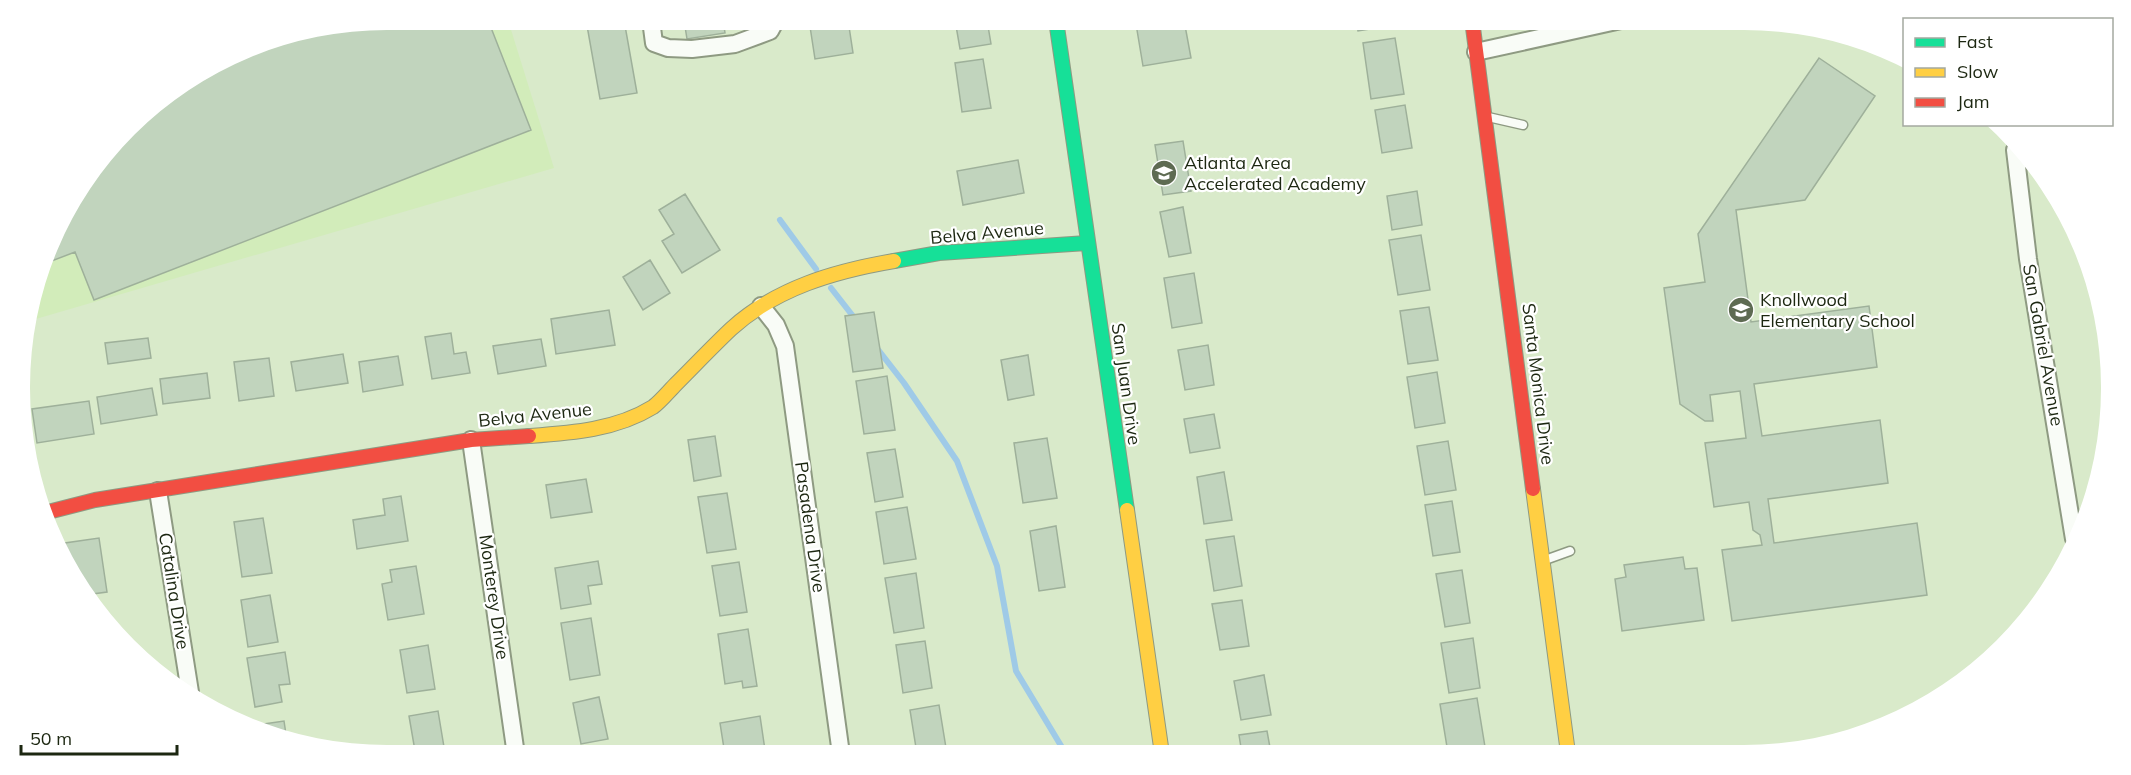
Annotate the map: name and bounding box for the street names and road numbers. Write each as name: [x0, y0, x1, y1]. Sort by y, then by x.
street label: Belva Avenue: [929, 216, 1045, 249]
street label: San Gabriel Avenue: [2018, 262, 2069, 428]
street label: Santa Monica Drive: [1517, 302, 1560, 466]
street label: San Juan Drive: [1107, 321, 1146, 446]
street label: Belva Avenue: [477, 397, 593, 432]
street label: Pasadena Drive: [790, 460, 831, 594]
street label: Catalina Drive: [154, 531, 195, 651]
street label: Monterey Drive: [474, 533, 515, 661]

